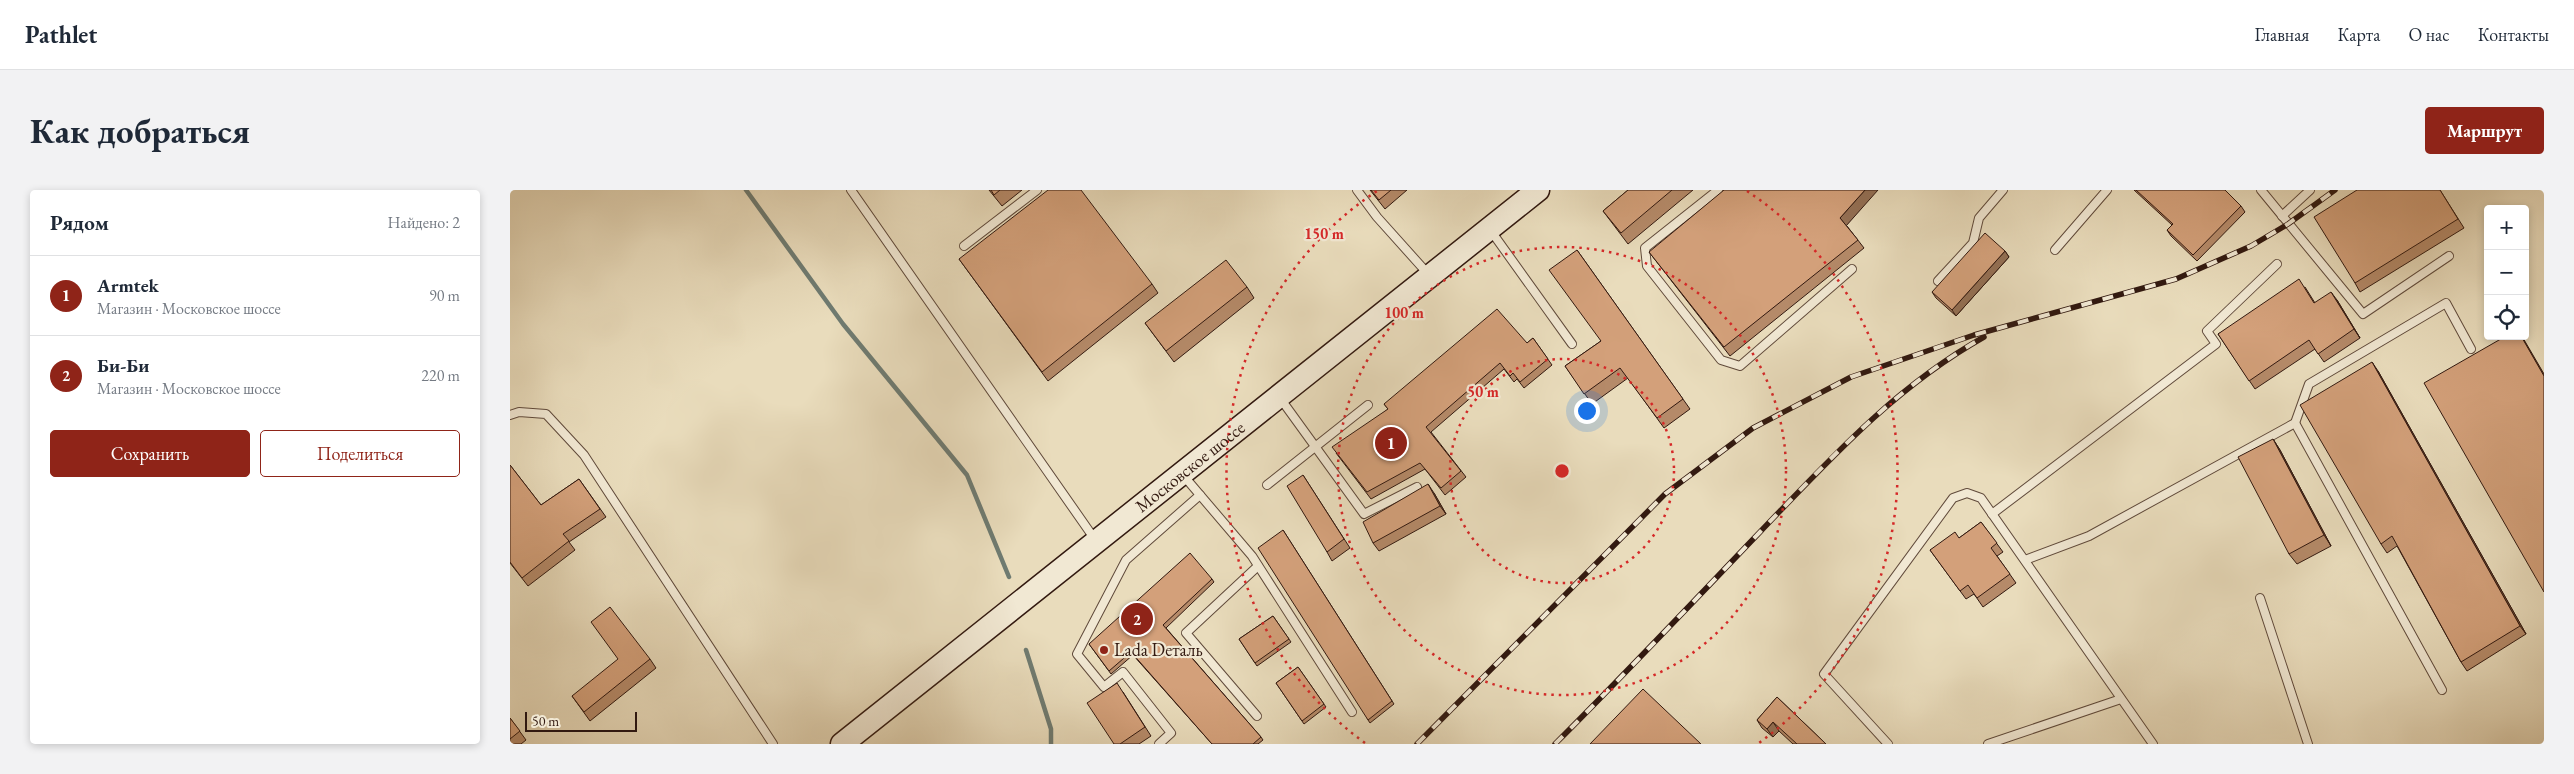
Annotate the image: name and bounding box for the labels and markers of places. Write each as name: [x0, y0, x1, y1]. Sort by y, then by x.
pin: 1: [1375, 424, 1407, 462]
centre of rings: [1553, 462, 1571, 480]
pin: 2: [1121, 600, 1153, 638]
place label: Lada Dеталь: [1114, 638, 1203, 661]
marker: Lada Dеталь: [1098, 644, 1110, 656]

